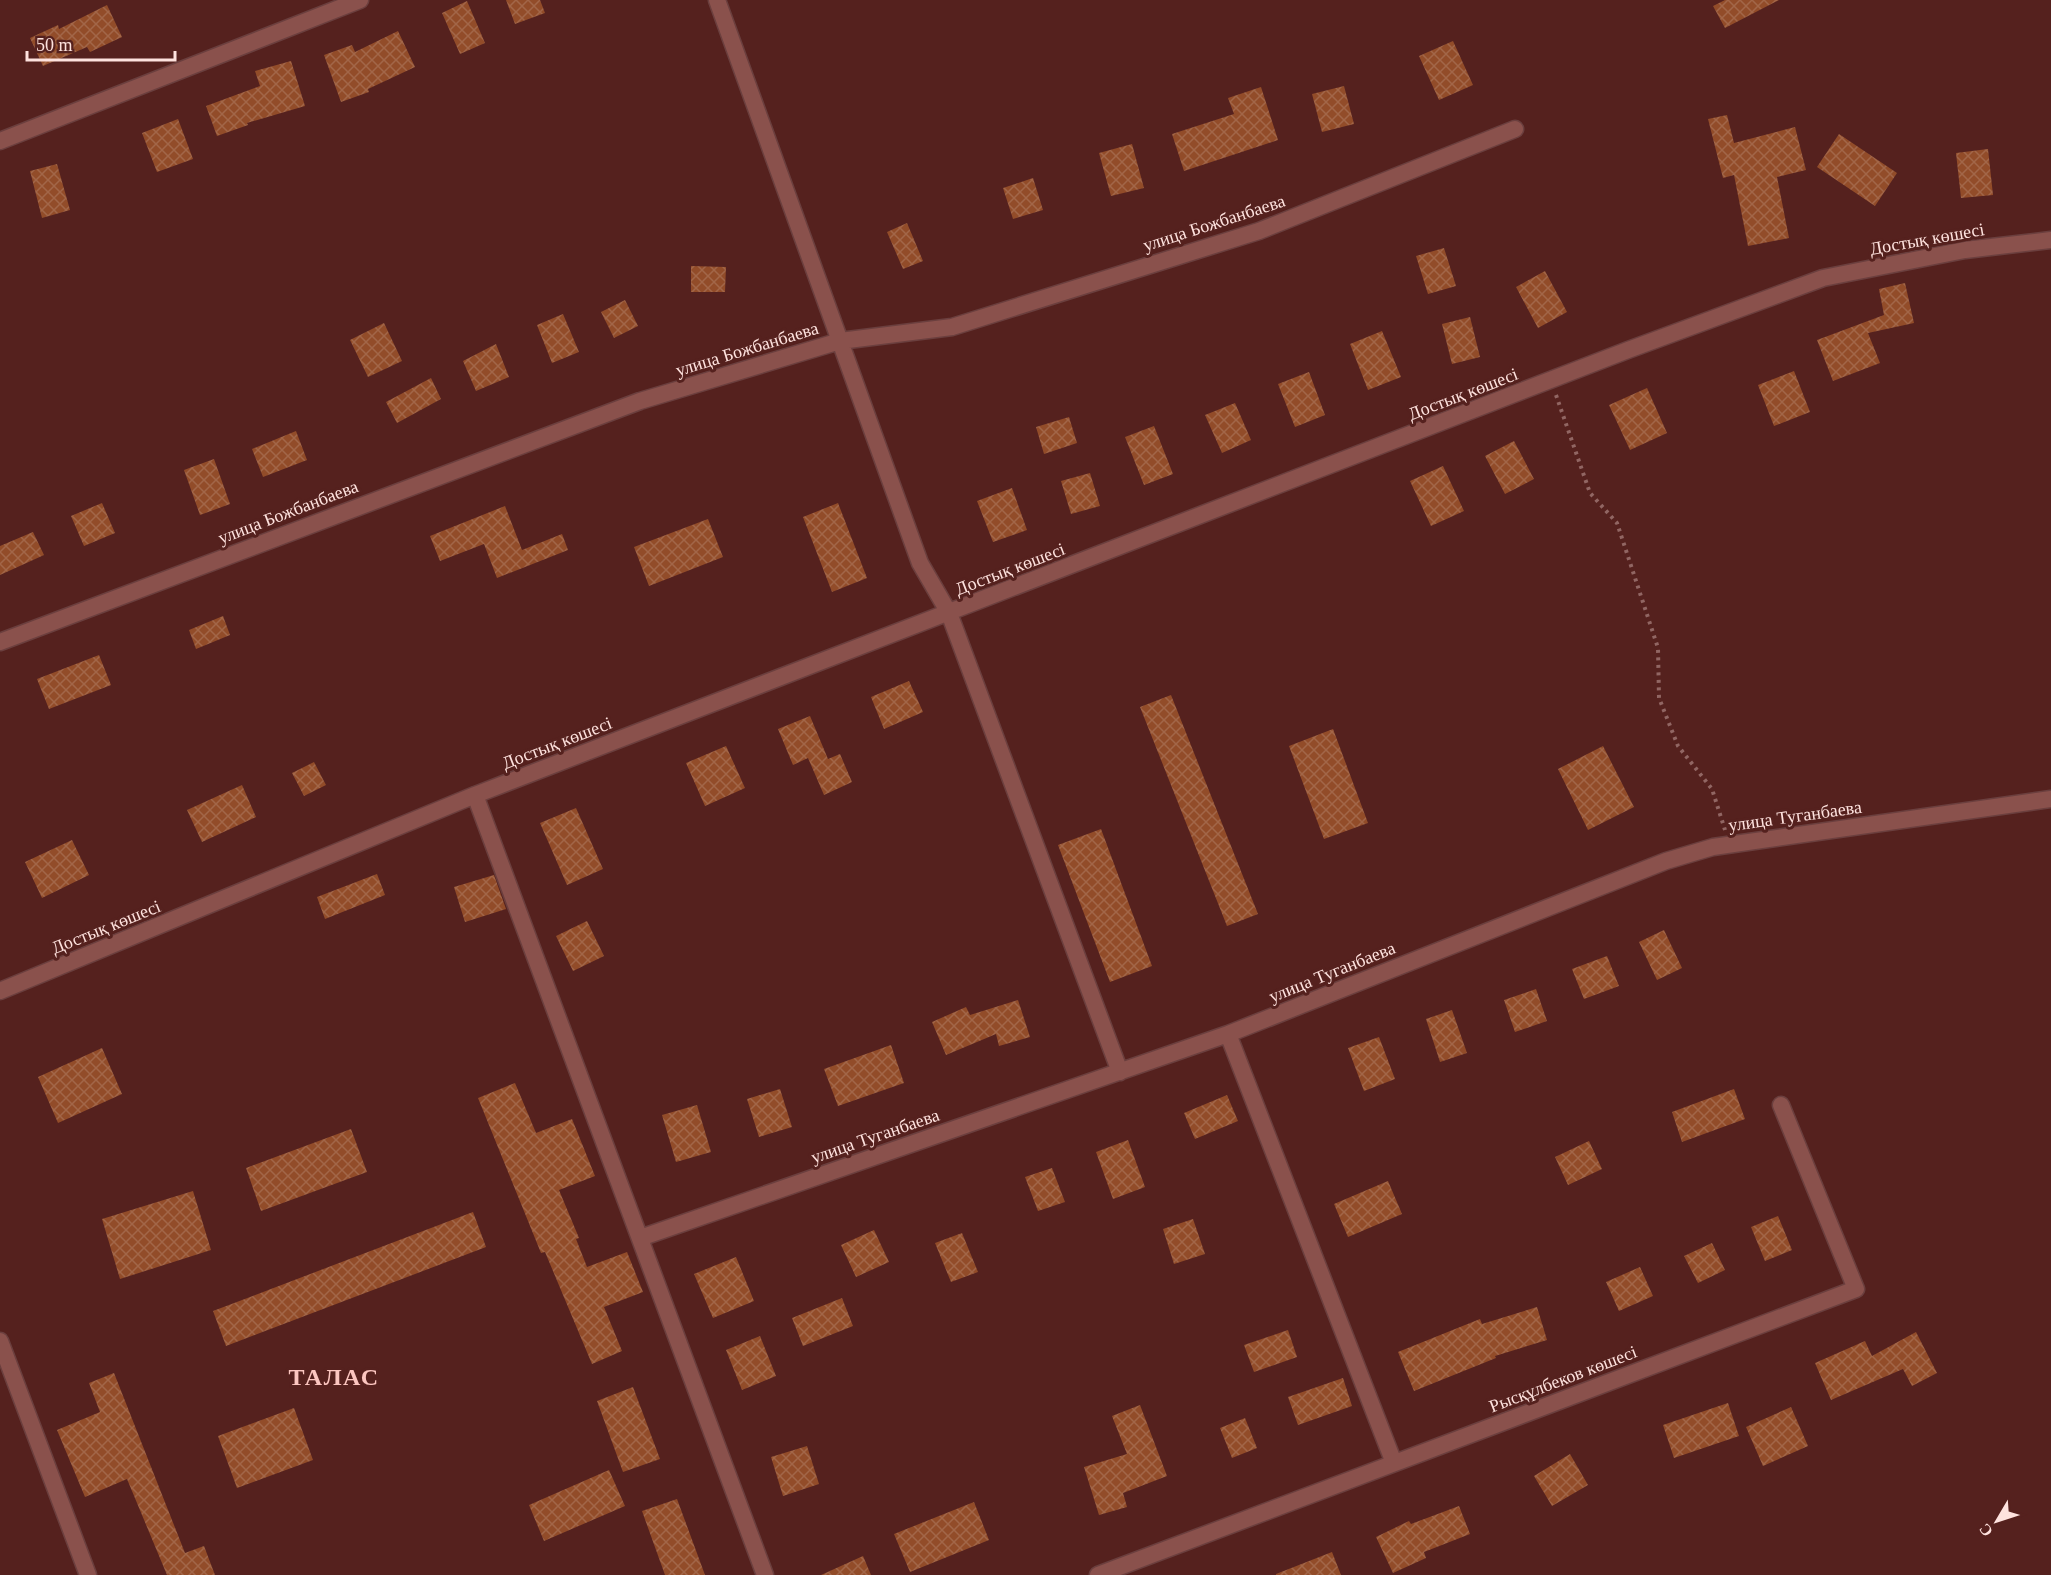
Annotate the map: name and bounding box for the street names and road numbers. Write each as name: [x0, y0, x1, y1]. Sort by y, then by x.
street label: улица Божбанбаева: [1140, 191, 1288, 255]
street label: Достық көшесі: [1868, 219, 1986, 259]
street label: улица Божбанбаева: [673, 318, 821, 380]
street label: Достық көшесі: [1405, 364, 1521, 424]
street label: улица Божбанбаева: [215, 476, 361, 548]
street label: Достық көшесі: [952, 539, 1068, 599]
street label: Достық көшесі: [499, 713, 615, 773]
street label: улица Туганбаева: [1727, 797, 1863, 835]
street label: Достық көшесі: [48, 896, 164, 958]
street label: улица Туганбаева: [1266, 938, 1398, 1006]
street label: улица Туганбаева: [808, 1105, 942, 1167]
street label: Рысқұлбеков көшесі: [1486, 1342, 1640, 1416]

